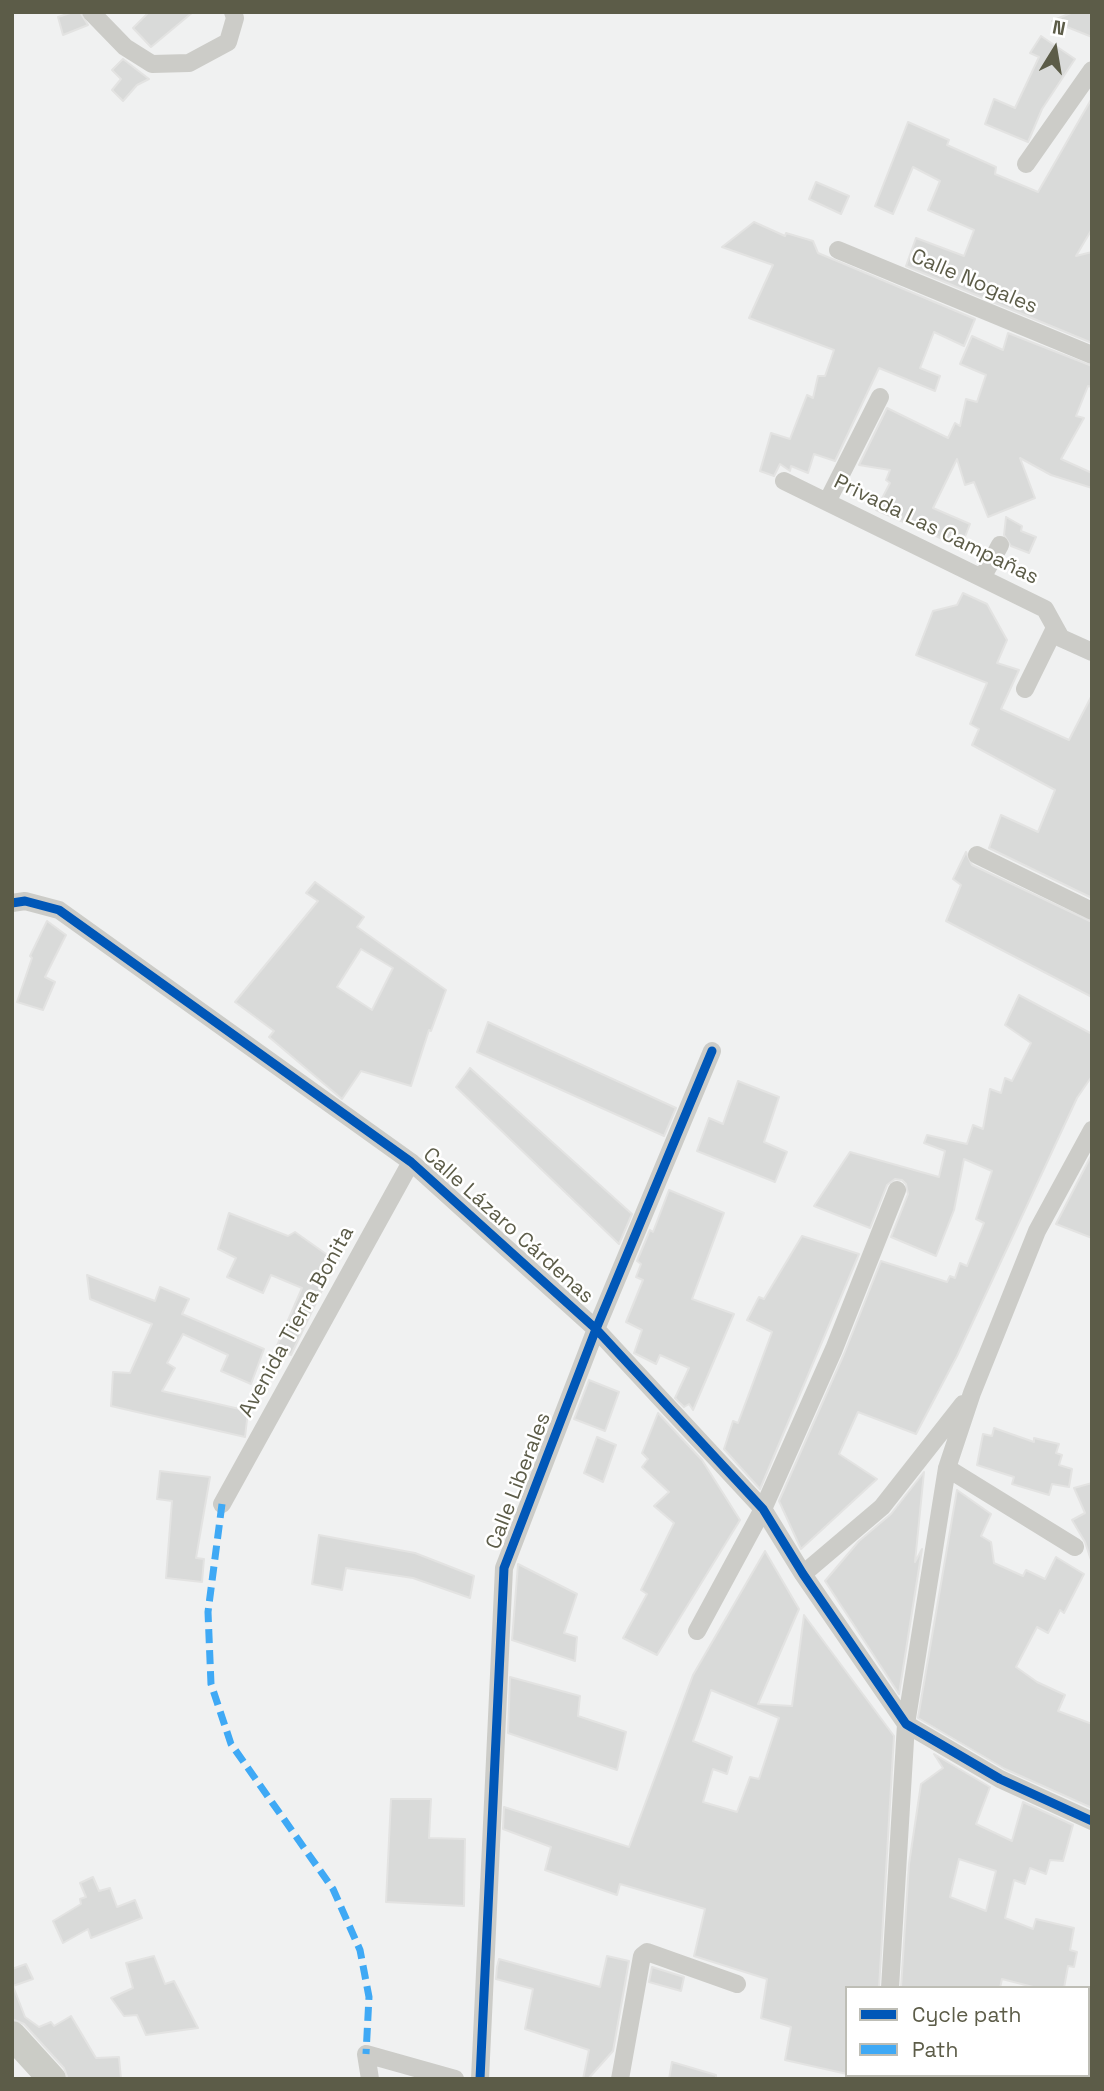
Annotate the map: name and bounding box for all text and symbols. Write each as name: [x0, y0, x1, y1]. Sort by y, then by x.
north arrow: [1020, 14, 1090, 84]
text: N: [1050, 14, 1068, 41]
street label: Calle Nogales: [907, 244, 1041, 320]
street label: Privada Las Campañas: [830, 469, 1042, 591]
street label: Calle Lázaro Cárdenas: [417, 1143, 599, 1309]
street label: Avenida Tierra Bonita: [234, 1222, 360, 1422]
street label: Calle Liberales: [481, 1409, 557, 1553]
legend: [845, 1986, 1090, 2077]
text: Cycle path: [912, 2001, 1021, 2028]
text: Path: [912, 2036, 958, 2063]

